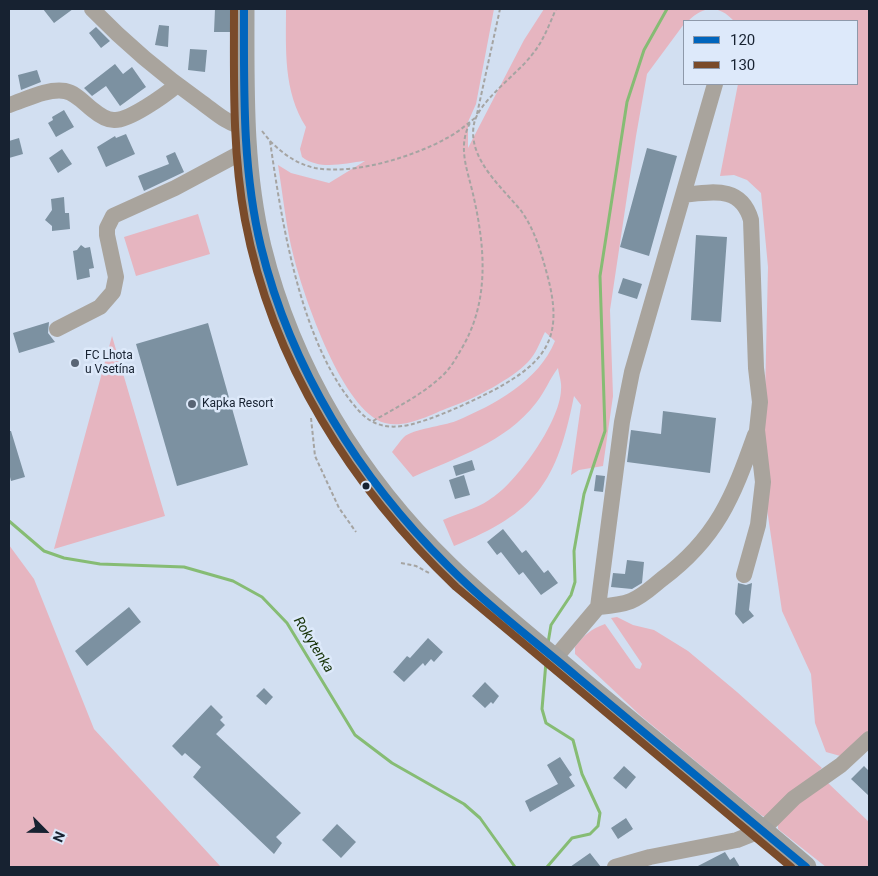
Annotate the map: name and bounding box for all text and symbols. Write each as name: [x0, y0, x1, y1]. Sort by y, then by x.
legend: [683, 20, 858, 85]
text: 120: [730, 31, 755, 49]
text: 130: [730, 56, 755, 74]
place label: FC Lhota u Vsetína: [85, 349, 135, 377]
marker: FC Lhota u Vsetína: [69, 357, 81, 369]
place label: Kapka Resort: [202, 397, 273, 411]
marker: Kapka Resort: [186, 398, 198, 410]
unlabelled marker: [361, 481, 371, 491]
water label: Rokytenka: [289, 614, 337, 676]
north arrow: [20, 806, 70, 856]
text: N: [50, 829, 68, 845]

